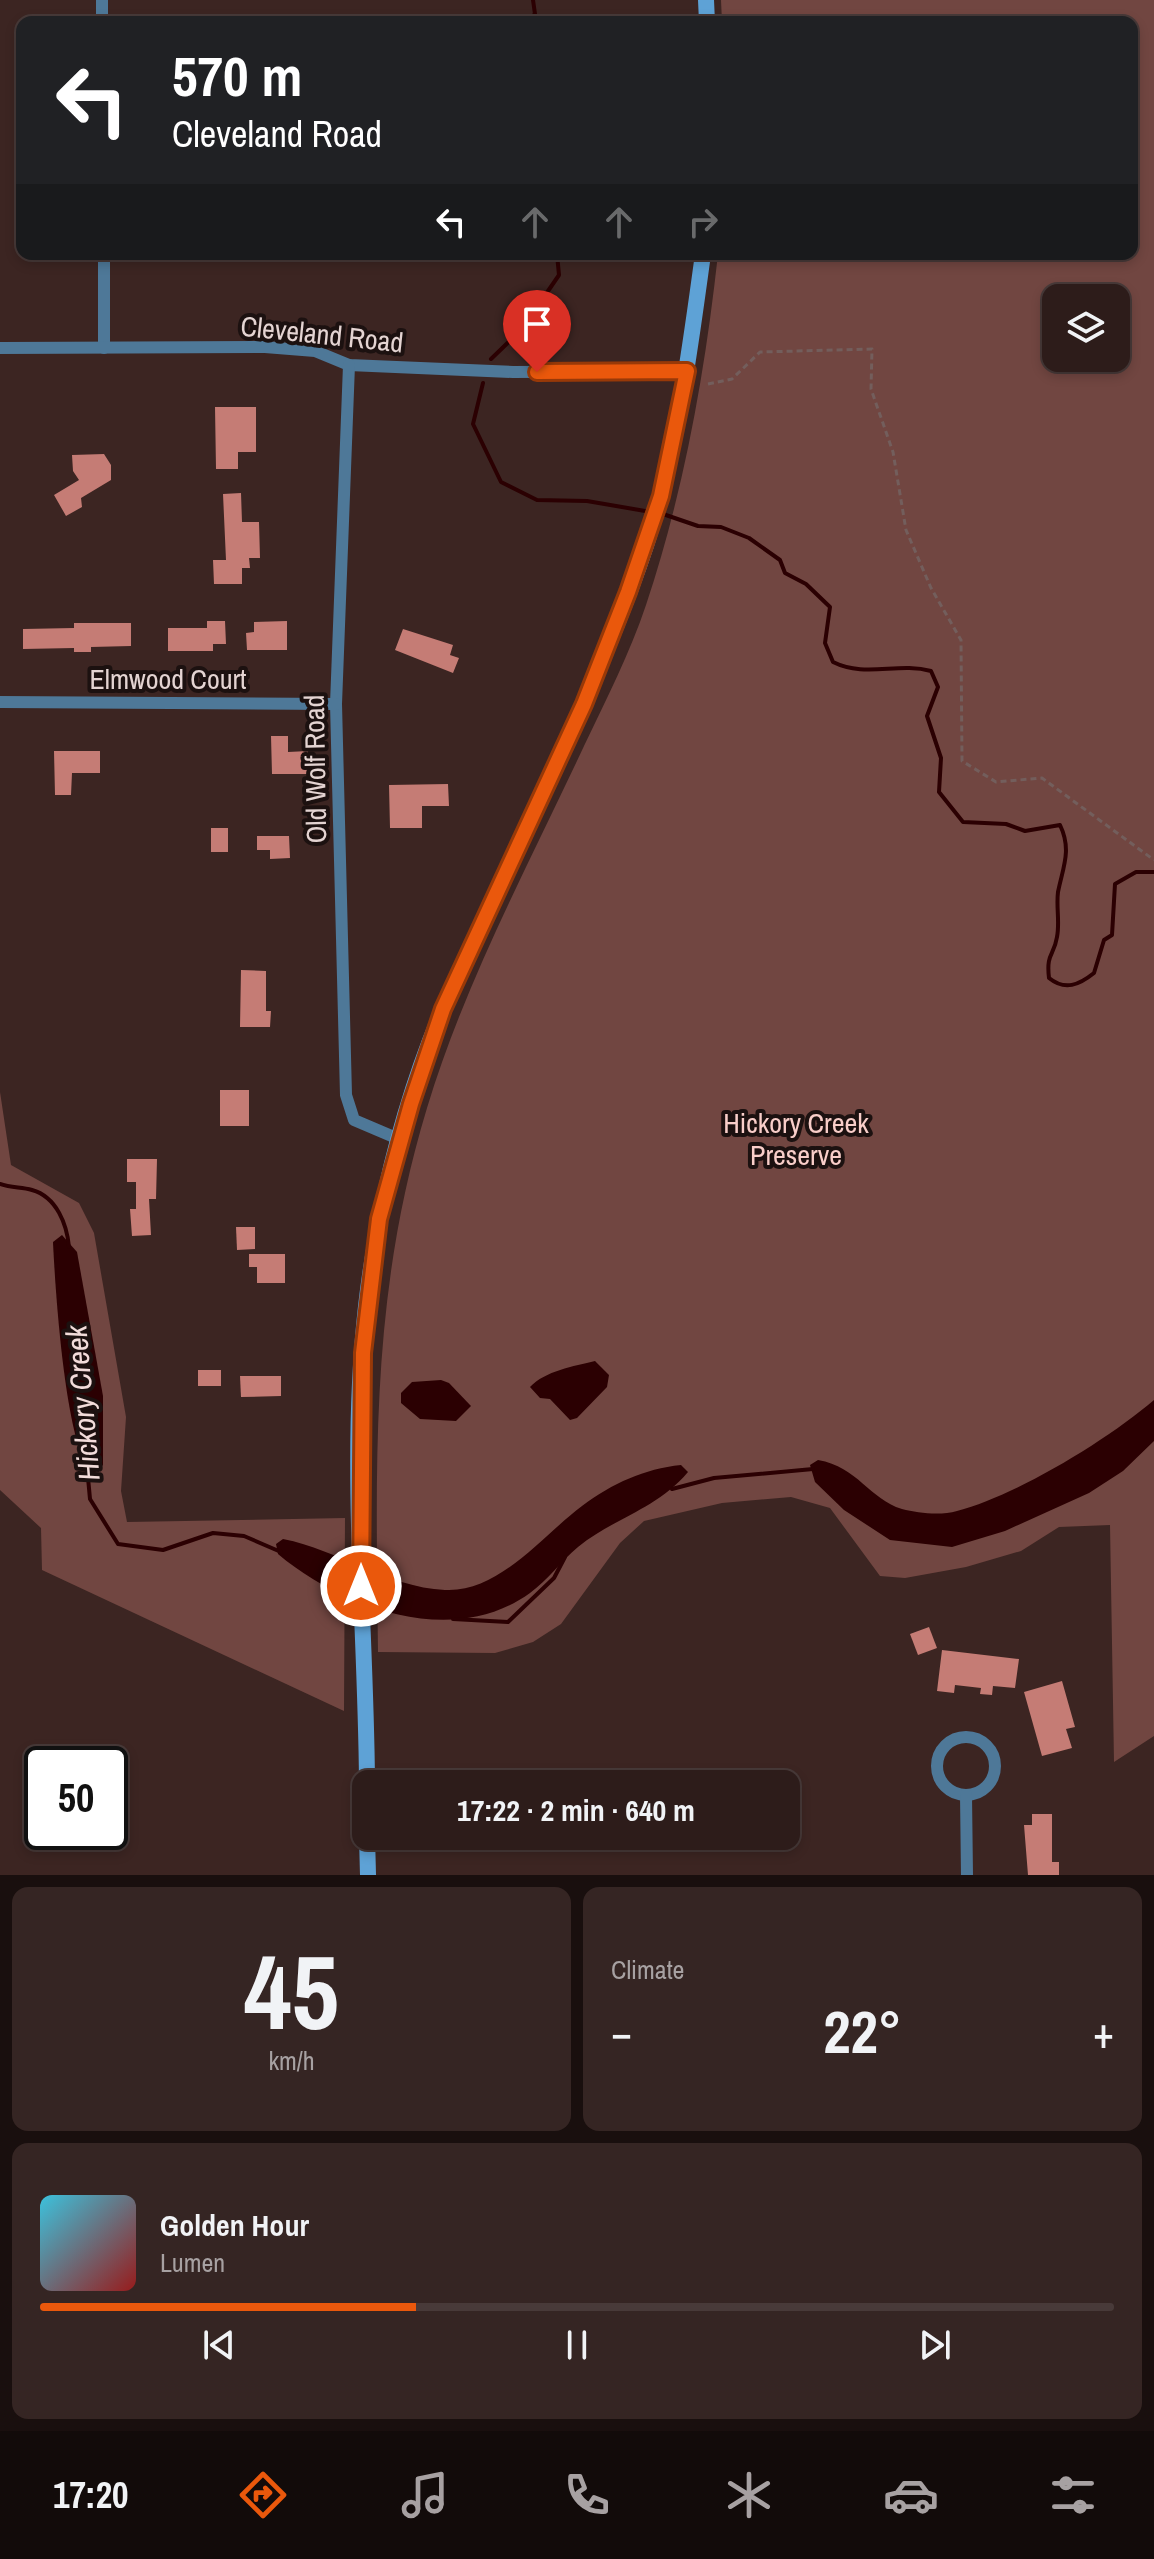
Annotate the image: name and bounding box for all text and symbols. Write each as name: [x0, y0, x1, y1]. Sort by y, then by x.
text: 570 m: [172, 38, 302, 113]
icon: left: [40, 48, 144, 152]
text: Cleveland Road: [172, 110, 382, 158]
icon: left: [429, 200, 473, 244]
icon: ahead: [513, 200, 557, 244]
icon: ahead: [597, 200, 641, 244]
icon: right: [681, 200, 725, 244]
map controls: [1042, 284, 1130, 372]
button: layers: [1042, 284, 1130, 372]
pin: [503, 290, 571, 372]
icon: arrive: [515, 302, 559, 346]
street label: Cleveland Road: [239, 307, 405, 361]
street label: Elmwood Court: [90, 660, 246, 698]
street label: Old Wolf Road: [295, 694, 335, 844]
park label: Hickory Creek Preserve: [723, 1104, 869, 1174]
water label: Hickory Creek: [55, 1322, 109, 1482]
position arrow: [319, 1544, 403, 1628]
speed limit sign: 50: [24, 1746, 128, 1850]
text: 17:22 · 2 min · 640 m: [457, 1790, 695, 1830]
text: 45: [244, 1921, 339, 2061]
text: Climate: [611, 1952, 684, 1987]
text: 22°: [823, 1991, 902, 2072]
text: −: [611, 2002, 632, 2062]
text: +: [1093, 2002, 1114, 2062]
text: km/h: [268, 2043, 315, 2078]
text: Golden Hour: [160, 2205, 309, 2245]
text: Lumen: [160, 2245, 225, 2280]
icon: previous: [197, 2323, 241, 2367]
icon: pause: [555, 2323, 599, 2367]
icon: next: [913, 2323, 957, 2367]
icon: directions: [235, 2467, 291, 2523]
icon: music: [397, 2467, 453, 2523]
icon: phone: [559, 2467, 615, 2523]
icon: climate: [721, 2467, 777, 2523]
icon: car: [883, 2467, 939, 2523]
icon: filters: [1045, 2467, 1101, 2523]
text: 17:20: [53, 2471, 129, 2519]

